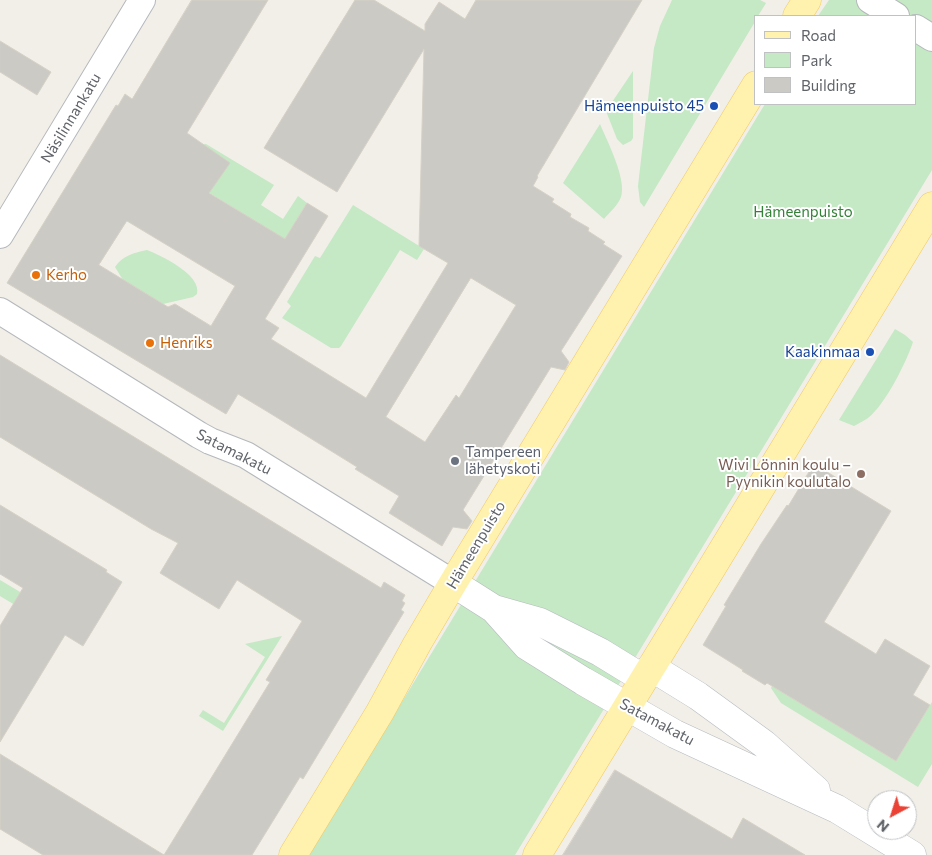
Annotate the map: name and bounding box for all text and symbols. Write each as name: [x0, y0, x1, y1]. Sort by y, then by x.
legend: [754, 15, 917, 105]
text: Road: [801, 26, 836, 44]
text: Park: [801, 51, 832, 69]
street label: Näsilinnankatu: [37, 70, 105, 166]
text: Building: [801, 76, 856, 94]
place label: Hämeenpuisto 45: [584, 97, 704, 115]
marker: Hämeenpuisto 45: [708, 100, 720, 112]
park label: Hämeenpuisto: [753, 203, 853, 221]
place label: Kerho: [46, 266, 87, 284]
marker: Kerho: [30, 269, 42, 281]
place label: Henriks: [160, 334, 213, 352]
marker: Henriks: [144, 337, 156, 349]
place label: Kaakinmaa: [785, 343, 860, 361]
marker: Kaakinmaa: [864, 346, 876, 358]
street label: Satamakatu: [193, 425, 275, 479]
place label: Tampereen lähetyskoti: [465, 443, 541, 478]
marker: Tampereen lähetyskoti: [449, 455, 461, 467]
place label: Wivi Lönnin koulu – Pyynikin koulutalo: [718, 456, 851, 491]
marker: Wivi Lönnin koulu – Pyynikin koulutalo: [855, 468, 867, 480]
street label: Hämeenpuisto: [443, 498, 509, 592]
street label: Satamakatu: [617, 695, 697, 749]
north arrow: [867, 790, 917, 840]
text: N: [873, 816, 892, 836]

